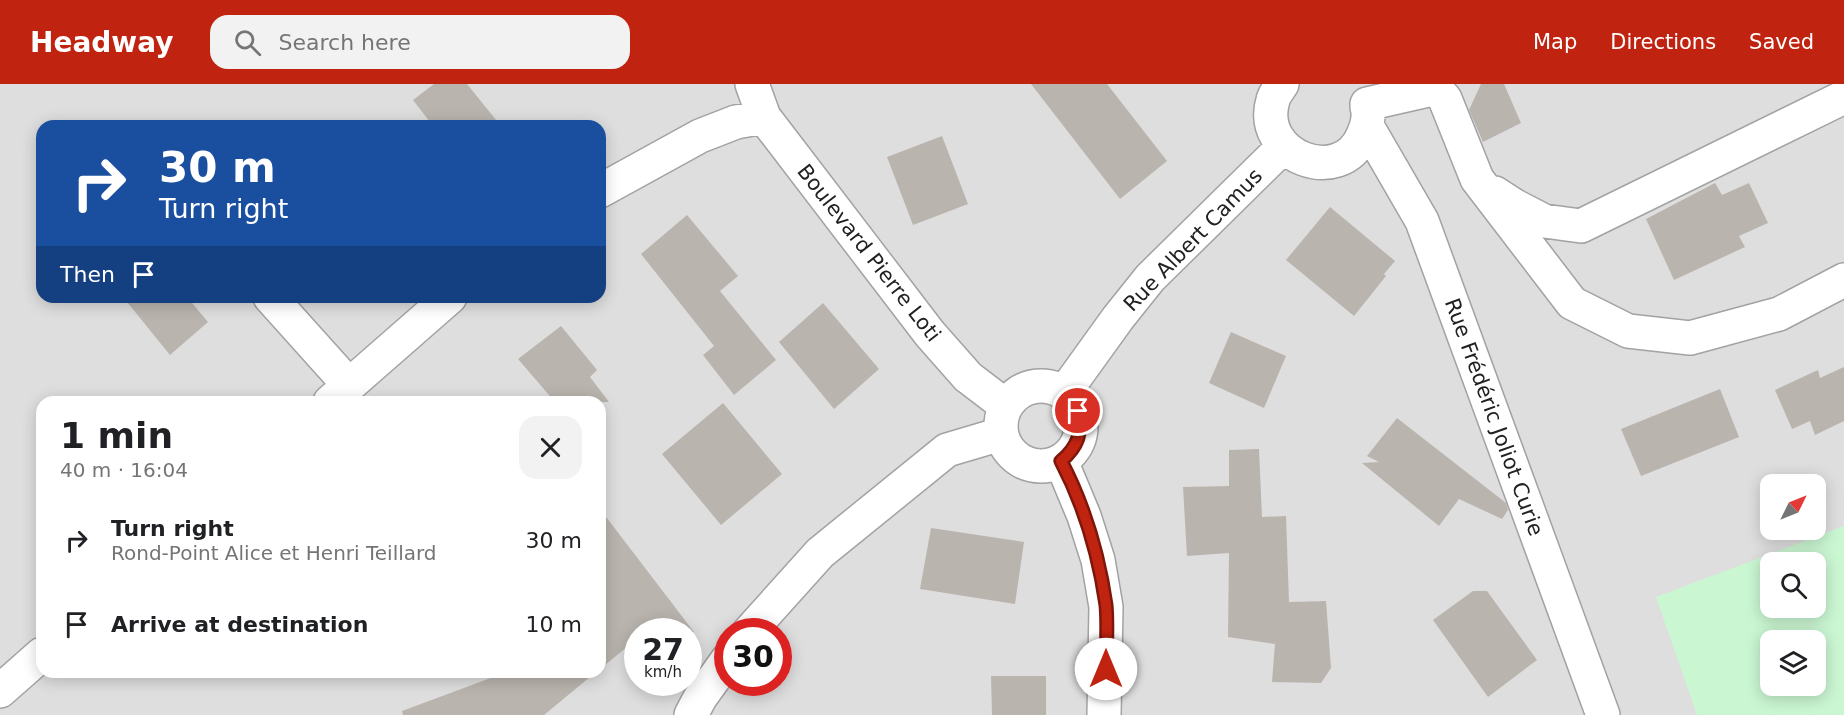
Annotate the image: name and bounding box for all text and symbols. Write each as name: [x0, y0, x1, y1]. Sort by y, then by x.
search box: [210, 15, 630, 69]
text: Headway: [30, 26, 174, 59]
icon: search: [231, 26, 264, 59]
text: Search here: [279, 30, 411, 55]
text: Map: [1533, 30, 1577, 54]
text: Directions: [1610, 30, 1716, 54]
text: Saved: [1749, 30, 1814, 54]
text: 30 m: [159, 143, 276, 192]
icon: right: [60, 144, 138, 222]
street label: Boulevard Pierre Loti: [792, 160, 946, 346]
street label: Rue Albert Camus: [1119, 164, 1267, 316]
text: Turn right: [159, 193, 288, 224]
icon: arrive: [127, 258, 160, 291]
text: Then: [60, 262, 115, 287]
street label: Rue Frédéric Joliot Curie: [1440, 295, 1548, 539]
pin: [1052, 385, 1103, 436]
icon: arrive: [1061, 394, 1094, 427]
text: 1 min: [60, 415, 173, 456]
button: close: [519, 416, 582, 479]
text: 40 m · 16:04: [60, 458, 188, 482]
north arrow: [1760, 474, 1826, 540]
map controls: [1760, 474, 1826, 696]
text: Turn right: [111, 516, 234, 541]
icon: right: [60, 524, 93, 557]
text: 30 m: [526, 528, 582, 553]
text: Rond-Point Alice et Henri Teillard: [111, 541, 437, 565]
button: search: [1760, 552, 1826, 618]
icon: arrive: [60, 608, 93, 641]
text: Arrive at destination: [111, 612, 368, 637]
text: 10 m: [526, 612, 582, 637]
speed limit sign: 30: [714, 618, 792, 696]
button: layers: [1760, 630, 1826, 696]
text: 27: [642, 632, 684, 667]
position arrow: [1074, 637, 1138, 701]
text: km/h: [644, 663, 682, 681]

